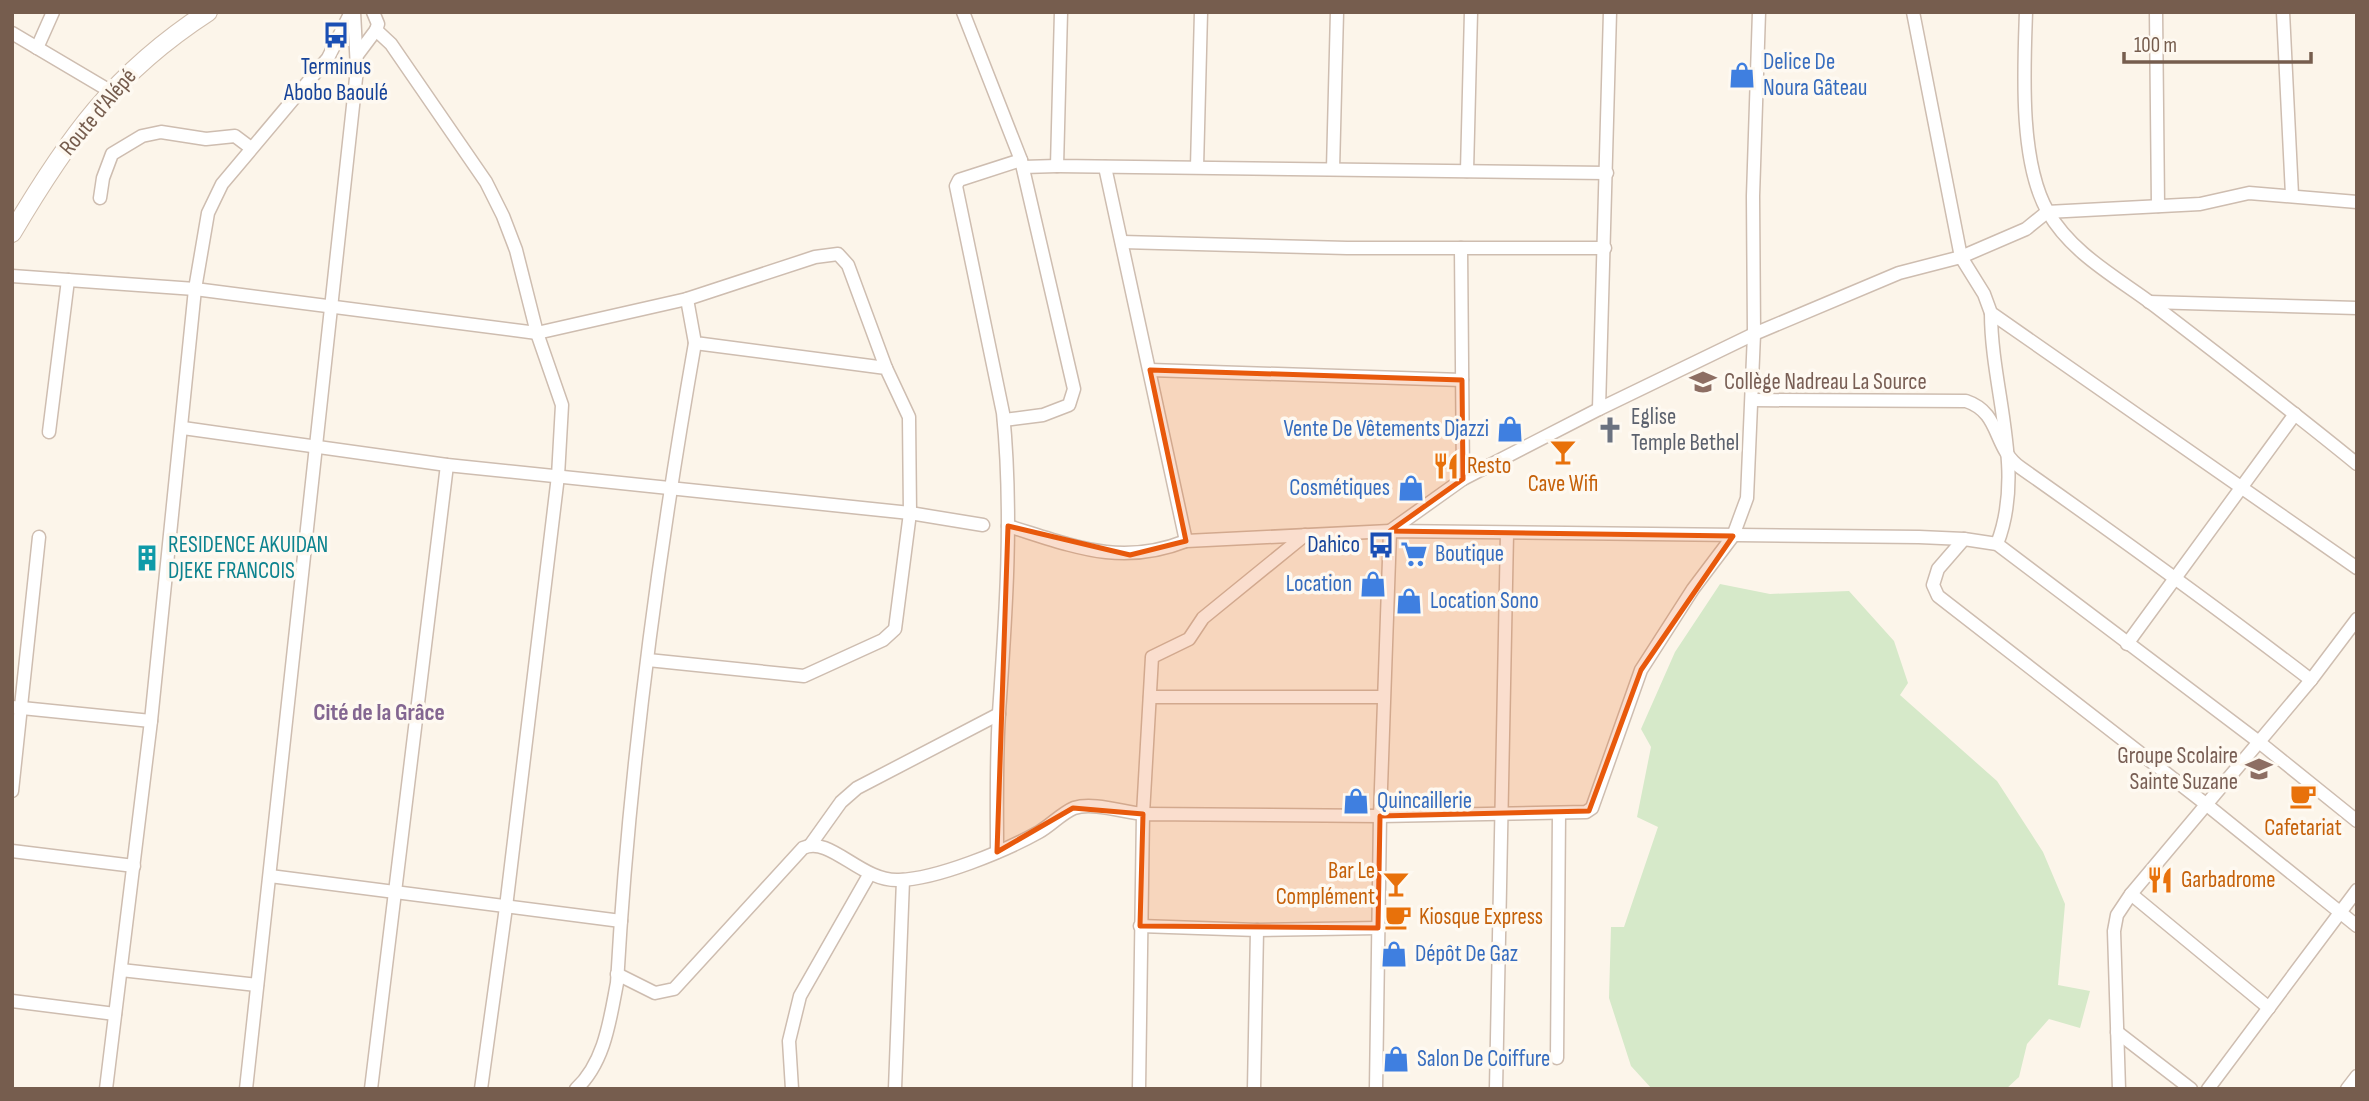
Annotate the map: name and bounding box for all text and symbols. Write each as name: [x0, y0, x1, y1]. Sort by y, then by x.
bus stop icon: Terminus Abobo Baoulé: [321, 20, 351, 50]
scale bar: [2124, 21, 2311, 65]
text: 100 m: [2134, 33, 2177, 58]
place label: Delice De Noura Gâteau: [1763, 48, 1867, 102]
place label: Terminus Abobo Baoulé: [283, 53, 388, 107]
shop icon: Delice De Noura Gâteau: [1727, 60, 1757, 90]
street label: Route d'Alépé: [54, 63, 142, 161]
school or university icon: Collège Nadreau La Source: [1688, 367, 1718, 397]
place label: Collège Nadreau La Source: [1724, 368, 1927, 396]
place label: Eglise Temple Bethel: [1631, 403, 1739, 457]
shop icon: Vente De Vêtements Djazzi: [1495, 414, 1525, 444]
place label: Vente De Vêtements Djazzi: [1283, 415, 1489, 443]
church icon: Eglise Temple Bethel: [1595, 415, 1625, 445]
bar icon: Cave Wifi: [1548, 437, 1578, 467]
restaurant icon: Resto: [1431, 451, 1461, 481]
place label: Resto: [1467, 452, 1511, 480]
place label: Cave Wifi: [1528, 470, 1598, 498]
shop icon: Cosmétiques: [1396, 473, 1426, 503]
place label: Cosmétiques: [1289, 474, 1390, 502]
bus stop icon: Dahico: [1366, 530, 1396, 560]
place label: RESIDENCE AKUIDAN DJEKE FRANCOIS: [168, 531, 328, 585]
place label: Dahico: [1307, 531, 1360, 559]
supermarket icon: Boutique: [1399, 539, 1429, 569]
place label: Boutique: [1435, 540, 1504, 568]
building icon: RESIDENCE AKUIDAN DJEKE FRANCOIS: [132, 543, 162, 573]
shop icon: Location: [1358, 569, 1388, 599]
place label: Location: [1286, 570, 1352, 598]
shop icon: Location Sono: [1394, 586, 1424, 616]
place label: Location Sono: [1430, 587, 1539, 615]
district label: Cité de la Grâce: [313, 698, 445, 727]
place label: Groupe Scolaire Sainte Suzane: [2117, 742, 2238, 796]
school or university icon: Groupe Scolaire Sainte Suzane: [2244, 754, 2274, 784]
cafe icon: Cafetariat: [2288, 781, 2318, 811]
shop icon: Quincaillerie: [1341, 786, 1371, 816]
place label: Quincaillerie: [1377, 787, 1472, 815]
place label: Cafetariat: [2264, 814, 2342, 842]
place label: Bar Le Complément: [1276, 857, 1375, 911]
restaurant icon: Garbadrome: [2145, 865, 2175, 895]
place label: Garbadrome: [2181, 866, 2276, 894]
bar icon: Bar Le Complément: [1381, 869, 1411, 899]
cafe icon: Kiosque Express: [1383, 902, 1413, 932]
place label: Kiosque Express: [1419, 903, 1543, 931]
shop icon: Dépôt De Gaz: [1379, 939, 1409, 969]
place label: Dépôt De Gaz: [1415, 940, 1518, 968]
shop icon: Salon De Coiffure: [1381, 1044, 1411, 1074]
place label: Salon De Coiffure: [1417, 1045, 1550, 1073]

